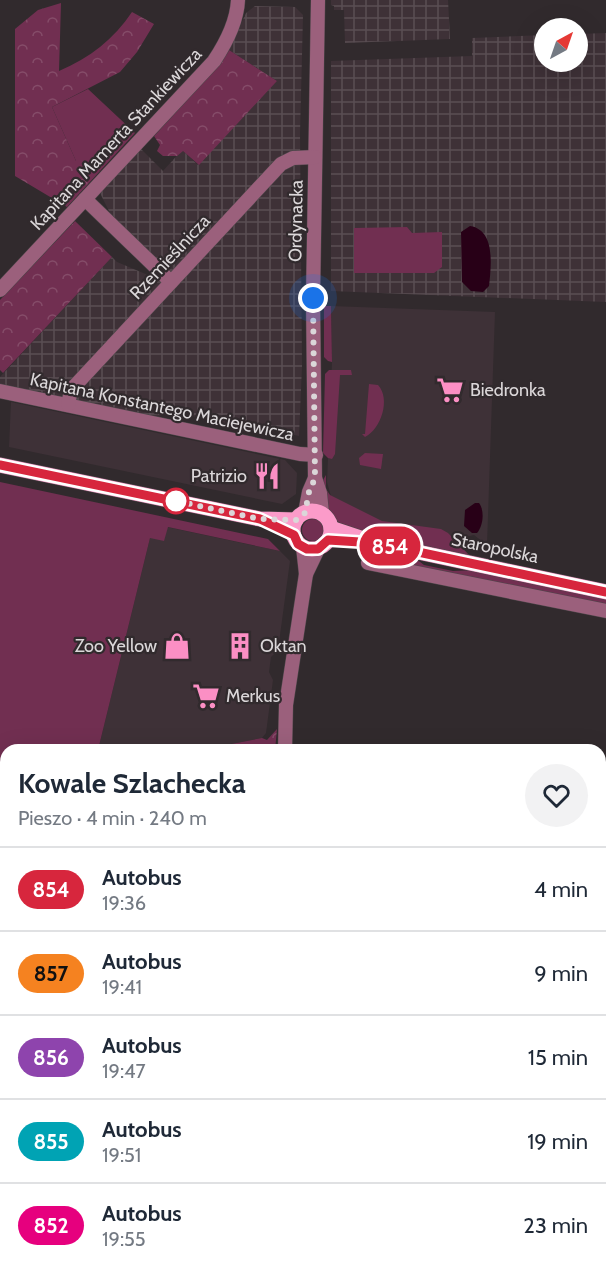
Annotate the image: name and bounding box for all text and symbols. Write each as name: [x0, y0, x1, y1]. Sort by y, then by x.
north arrow: [534, 18, 588, 72]
map controls: [534, 18, 588, 72]
street label: Kapitana Mamerta Stankiewicza: [26, 43, 206, 235]
street label: Ordynacka: [284, 180, 308, 262]
street label: Rzemieślnicza: [125, 210, 215, 304]
your location: [298, 283, 328, 313]
street label: Kapitana Konstantego Maciejewicza: [28, 368, 296, 446]
supermarket icon: Biedronka: [435, 375, 465, 405]
place label: Biedronka: [470, 379, 546, 401]
restaurant icon: Patrizio: [252, 461, 282, 491]
place label: Patrizio: [191, 465, 247, 487]
unlabelled marker: [163, 488, 189, 514]
line badge: 854: [356, 526, 424, 566]
street label: Staropolska: [449, 528, 541, 568]
text: 854: [371, 534, 409, 559]
shop icon: Zoo Yellow: [162, 631, 192, 661]
building icon: Oktan: [225, 631, 255, 661]
place label: Zoo Yellow: [75, 635, 157, 657]
place label: Oktan: [260, 635, 307, 657]
supermarket icon: Merkus: [191, 681, 221, 711]
place label: Merkus: [226, 685, 280, 707]
button: heart: [525, 764, 588, 827]
text: Kowale Szlachecka: [18, 766, 246, 800]
text: Pieszo · 4 min · 240 m: [18, 806, 207, 830]
text: Autobus: [102, 864, 182, 891]
text: 4 min: [534, 876, 588, 903]
text: 854: [32, 877, 70, 902]
text: 19:36: [102, 891, 146, 915]
text: Autobus: [102, 948, 182, 975]
text: 9 min: [534, 960, 588, 987]
text: 857: [34, 961, 68, 986]
text: 19:41: [102, 975, 142, 999]
text: Autobus: [102, 1032, 182, 1059]
text: 15 min: [528, 1044, 588, 1071]
text: 856: [33, 1045, 69, 1070]
text: 19:47: [102, 1059, 146, 1083]
text: Autobus: [102, 1116, 182, 1143]
text: 19 min: [527, 1128, 588, 1155]
text: 855: [33, 1129, 69, 1154]
text: 19:51: [102, 1143, 141, 1167]
text: Autobus: [102, 1200, 182, 1227]
text: 23 min: [523, 1212, 588, 1239]
text: 852: [33, 1213, 69, 1238]
text: 19:55: [102, 1227, 146, 1251]

